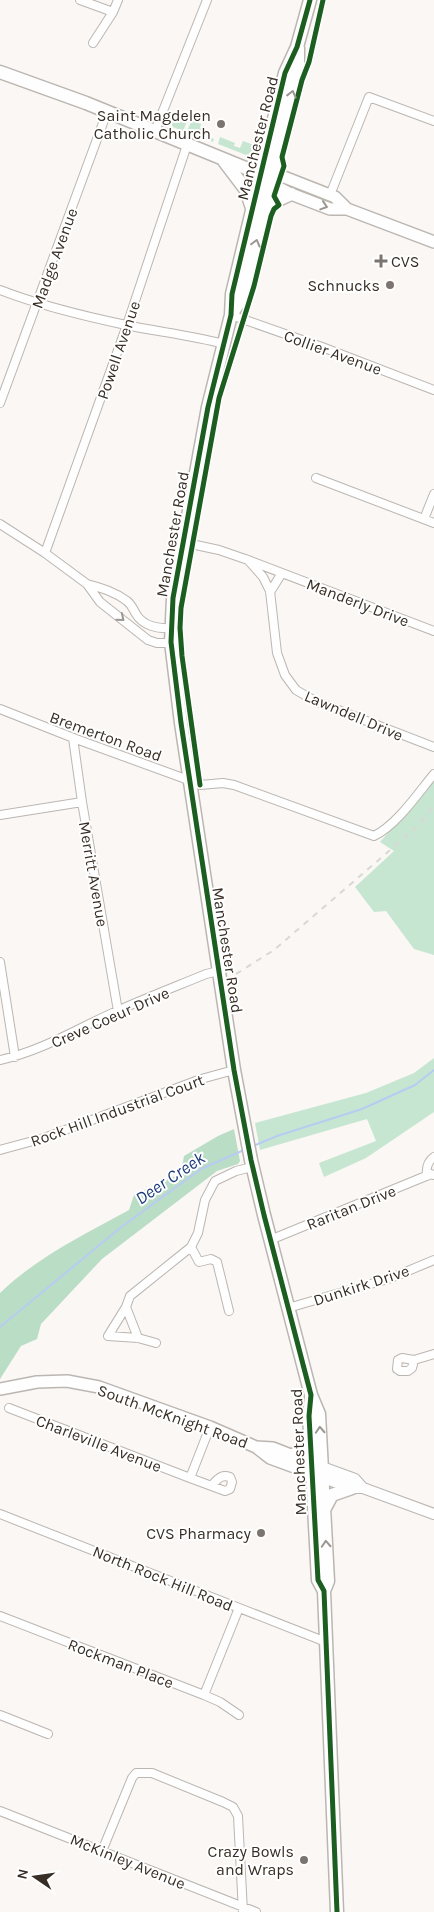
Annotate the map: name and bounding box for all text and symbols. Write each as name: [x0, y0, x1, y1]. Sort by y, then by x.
street label: Manchester Road: [233, 74, 282, 202]
one-way arrow: [286, 89, 297, 98]
place label: Saint Magdelen Catholic Church: [94, 106, 211, 143]
marker: Saint Magdelen Catholic Church: [215, 118, 227, 130]
one-way arrow: [319, 200, 328, 210]
street label: Madge Avenue: [27, 205, 81, 311]
one-way arrow: [250, 240, 260, 248]
place label: CVS: [391, 252, 419, 271]
marker: CVS: [375, 255, 387, 267]
place label: Schnucks: [307, 276, 380, 295]
marker: Schnucks: [384, 279, 396, 291]
street label: Powell Avenue: [93, 298, 144, 402]
street label: Collier Avenue: [281, 326, 384, 379]
street label: Manchester Road: [152, 470, 193, 598]
street label: Manderly Drive: [304, 574, 412, 631]
one-way arrow: [116, 613, 125, 622]
street label: Lawndell Drive: [302, 686, 406, 745]
street label: Bremerton Road: [47, 707, 165, 766]
street label: Merritt Avenue: [75, 820, 112, 928]
street label: Manchester Road: [208, 886, 247, 1014]
street label: Creve Coeur Drive: [48, 983, 172, 1052]
street label: Rock Hill Industrial Court: [28, 1070, 207, 1151]
water label: Deer Creek: [131, 1146, 210, 1209]
street label: Raritan Drive: [304, 1181, 399, 1234]
street label: Dunkirk Drive: [311, 1261, 411, 1310]
street label: South McKnight Road: [95, 1380, 251, 1453]
street label: Manchester Road: [287, 1388, 310, 1516]
street label: Charleville Avenue: [33, 1411, 164, 1476]
one-way arrow: [315, 1426, 326, 1434]
place label: CVS Pharmacy: [146, 1524, 252, 1543]
marker: CVS Pharmacy: [255, 1527, 267, 1539]
one-way arrow: [321, 1539, 332, 1547]
street label: North Rock Hill Road: [90, 1542, 236, 1615]
street label: Rockman Place: [65, 1635, 176, 1692]
street label: McKinley Avenue: [67, 1830, 188, 1893]
place label: Crazy Bowls and Wraps: [208, 1842, 294, 1879]
north arrow: [10, 1852, 60, 1902]
marker: Crazy Bowls and Wraps: [298, 1854, 310, 1866]
text: N: [13, 1867, 32, 1881]

